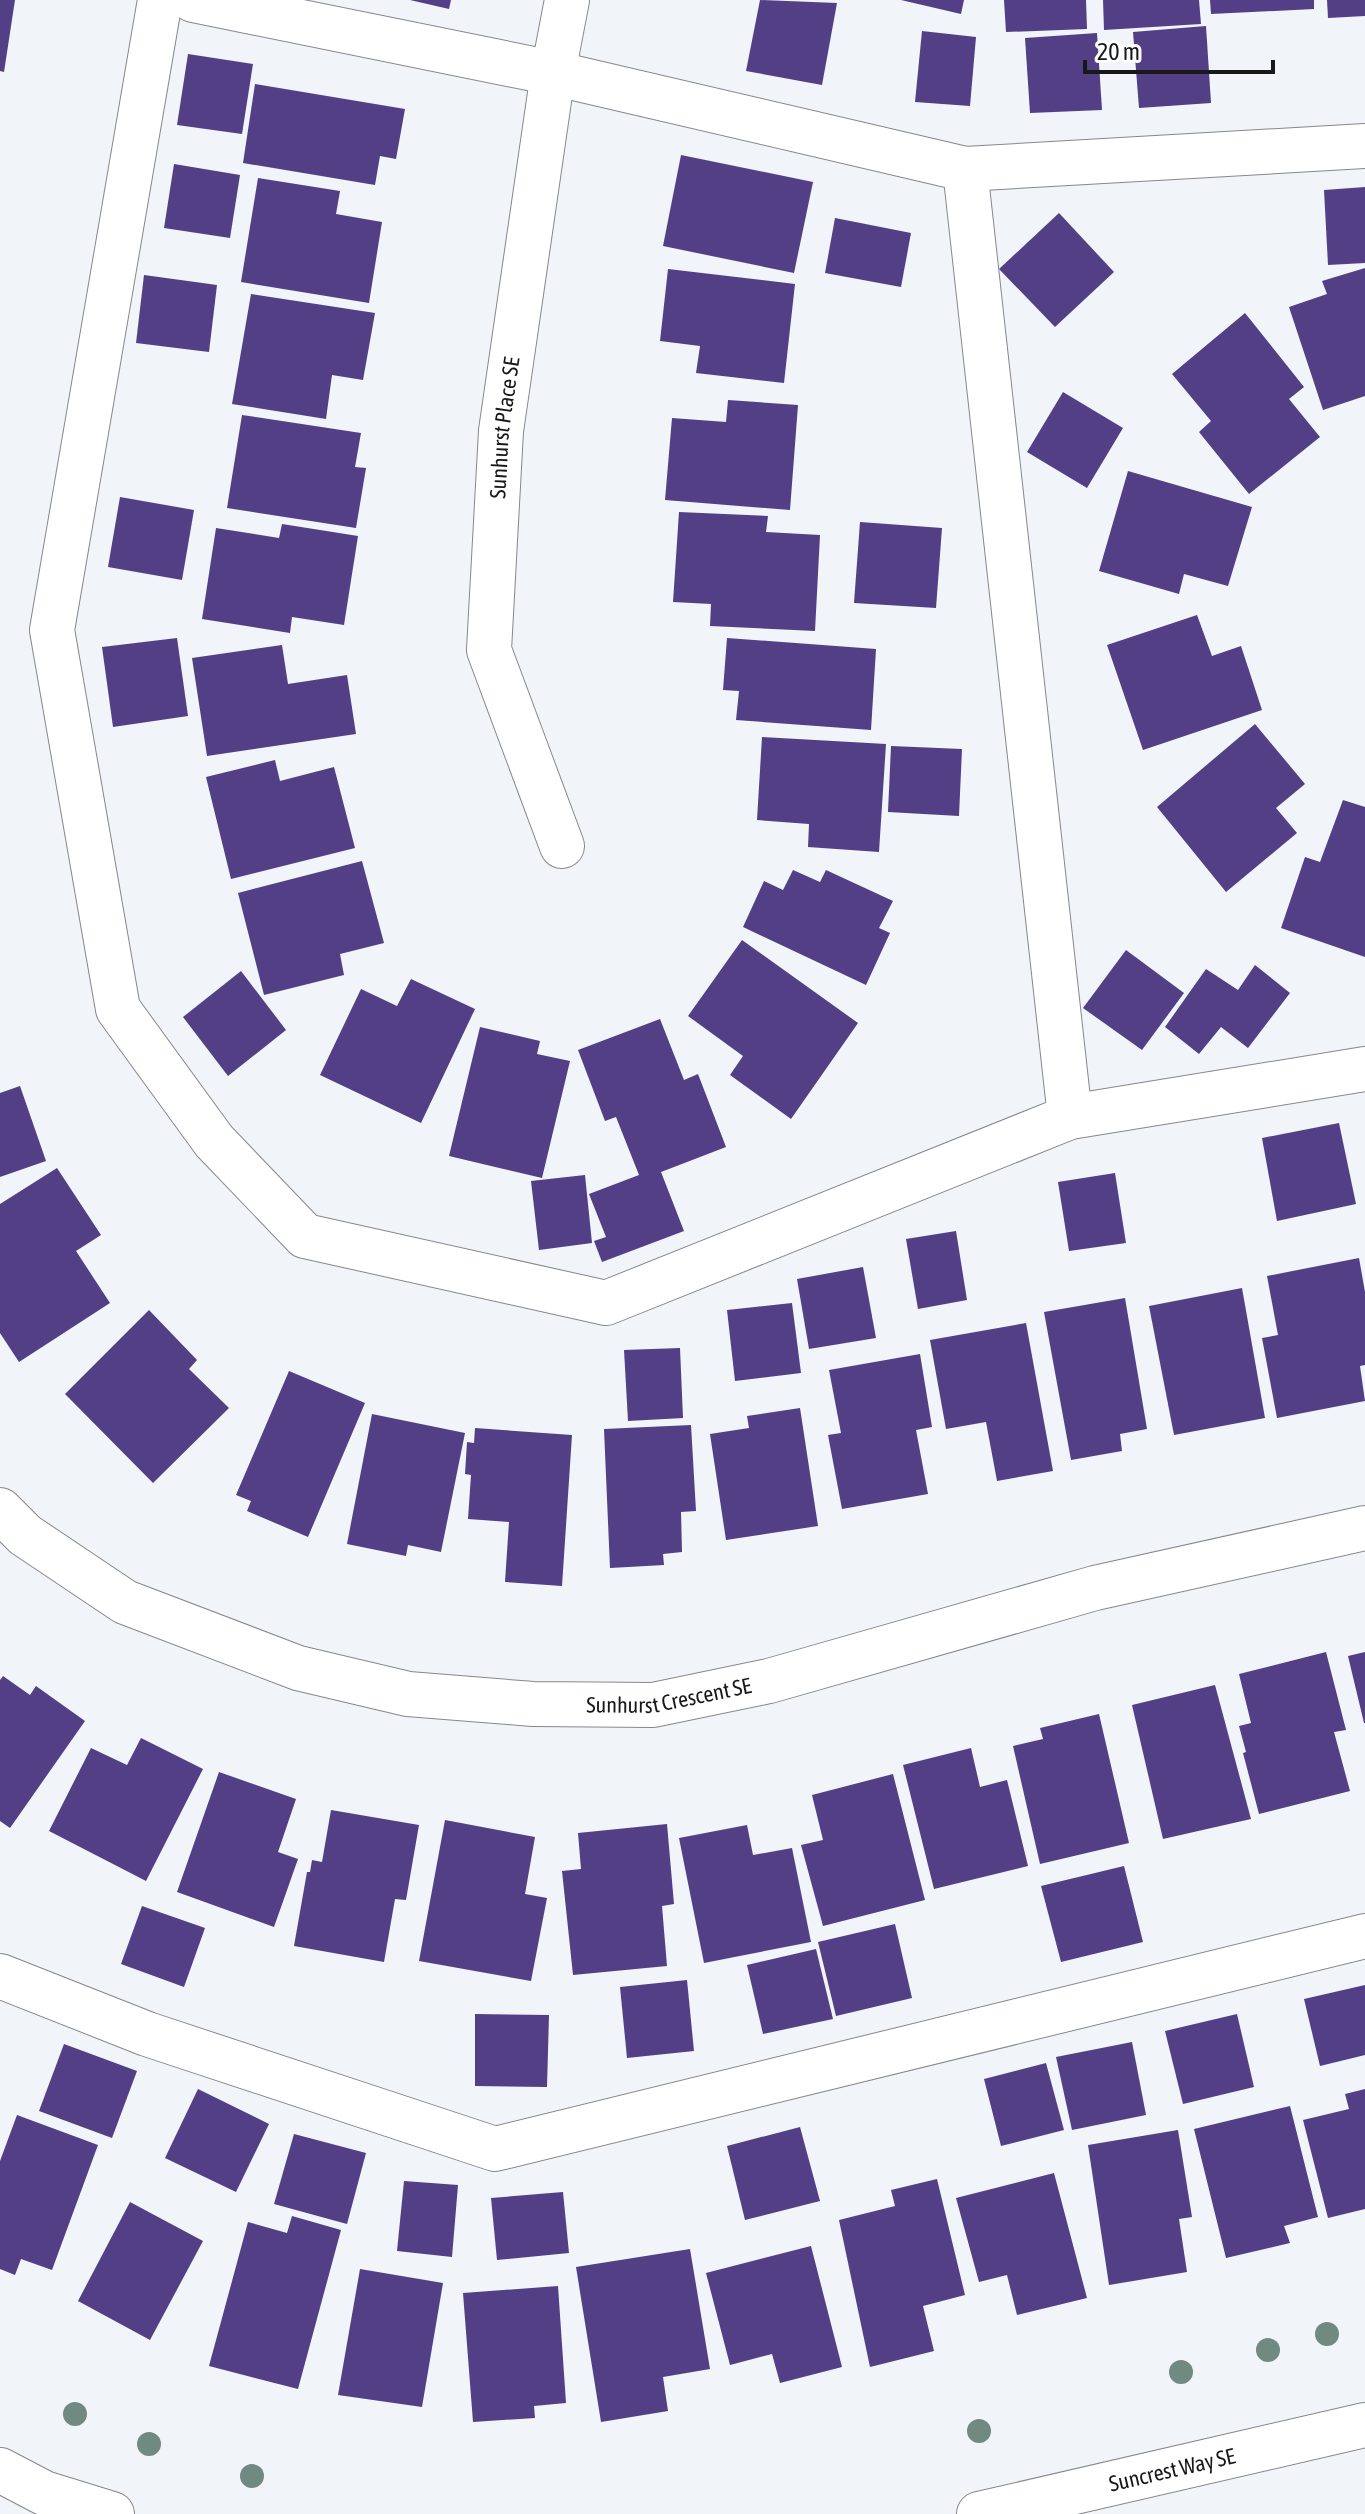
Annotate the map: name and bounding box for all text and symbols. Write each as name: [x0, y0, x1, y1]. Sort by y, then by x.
scale bar: [1085, 24, 1273, 74]
text: 20 m: [1097, 38, 1140, 65]
street label: Sunhurst Place SE: [484, 355, 525, 499]
street label: Sunhurst Crescent SE: [586, 1672, 754, 1718]
street label: Suncrest Way SE: [1106, 2442, 1238, 2497]

